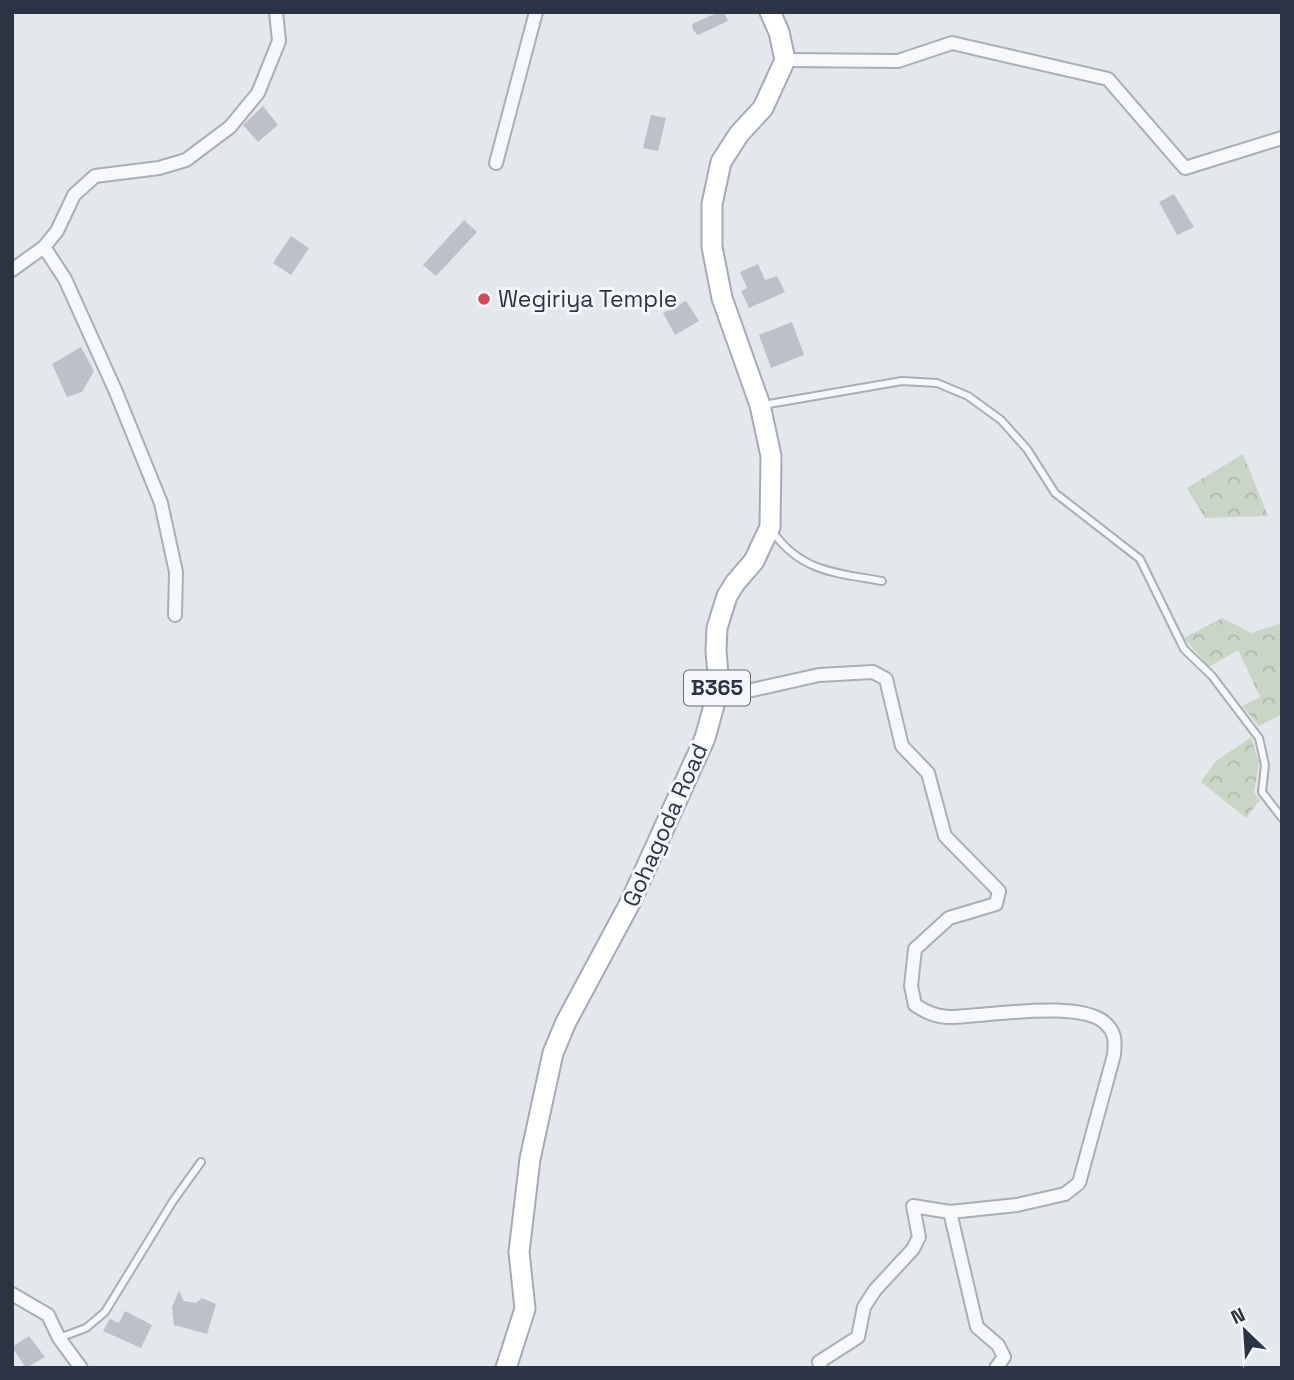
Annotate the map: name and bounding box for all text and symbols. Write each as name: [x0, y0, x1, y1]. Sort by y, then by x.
place label: Wegiriya Temple: [498, 284, 677, 314]
marker: Wegiriya Temple: [476, 291, 492, 307]
road number: B365: [684, 670, 750, 706]
street label: Gohagoda Road: [616, 739, 714, 911]
north arrow: [1210, 1296, 1280, 1366]
text: N: [1227, 1302, 1249, 1330]

